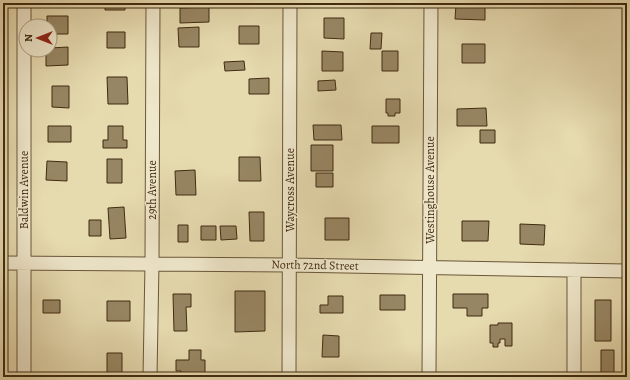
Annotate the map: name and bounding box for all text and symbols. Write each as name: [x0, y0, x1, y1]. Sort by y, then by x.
north arrow: [18, 18, 58, 58]
text: N: [21, 34, 36, 42]
street label: Westinghouse Avenue: [422, 136, 438, 245]
street label: Waycross Avenue: [282, 148, 298, 233]
street label: Baldwin Avenue: [16, 151, 32, 229]
street label: 29th Avenue: [144, 160, 160, 220]
street label: North 72nd Street: [271, 256, 359, 274]

